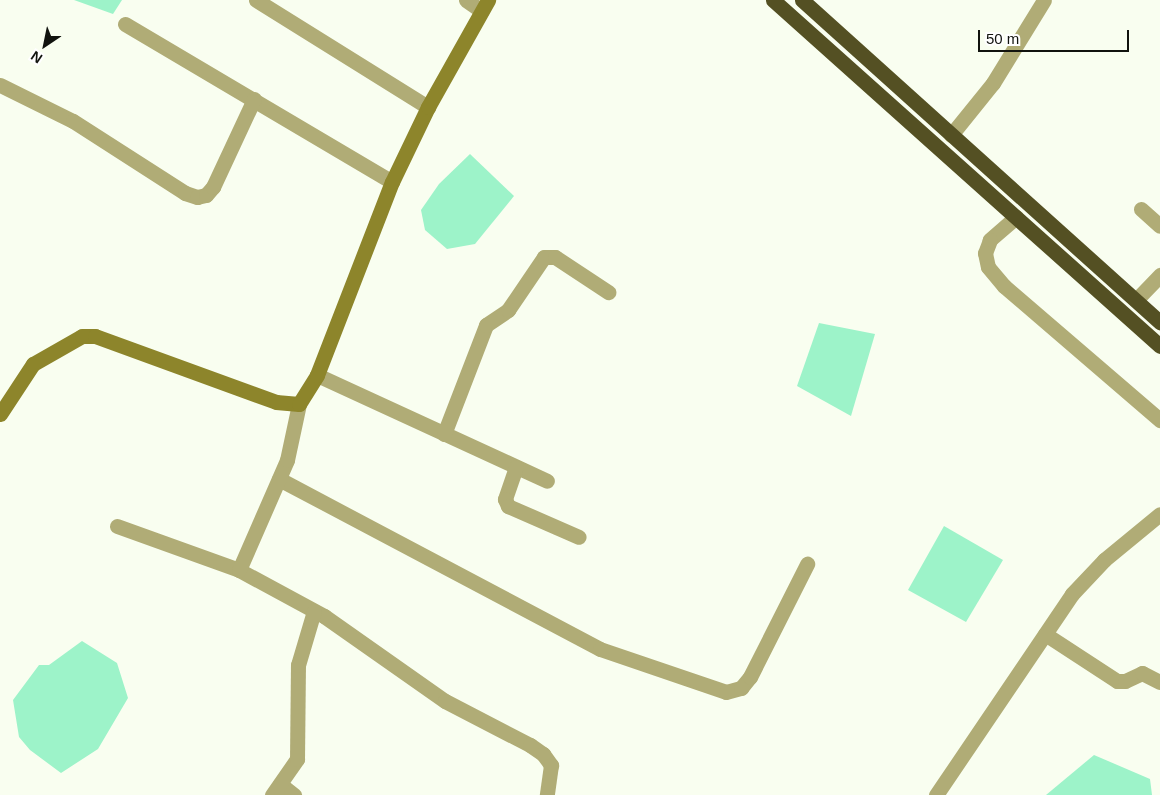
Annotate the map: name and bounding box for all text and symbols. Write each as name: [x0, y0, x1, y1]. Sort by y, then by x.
north arrow: [20, 20, 70, 70]
scale bar: [980, 20, 1131, 52]
text: 50 m: [986, 30, 1019, 47]
text: N: [28, 48, 45, 67]

